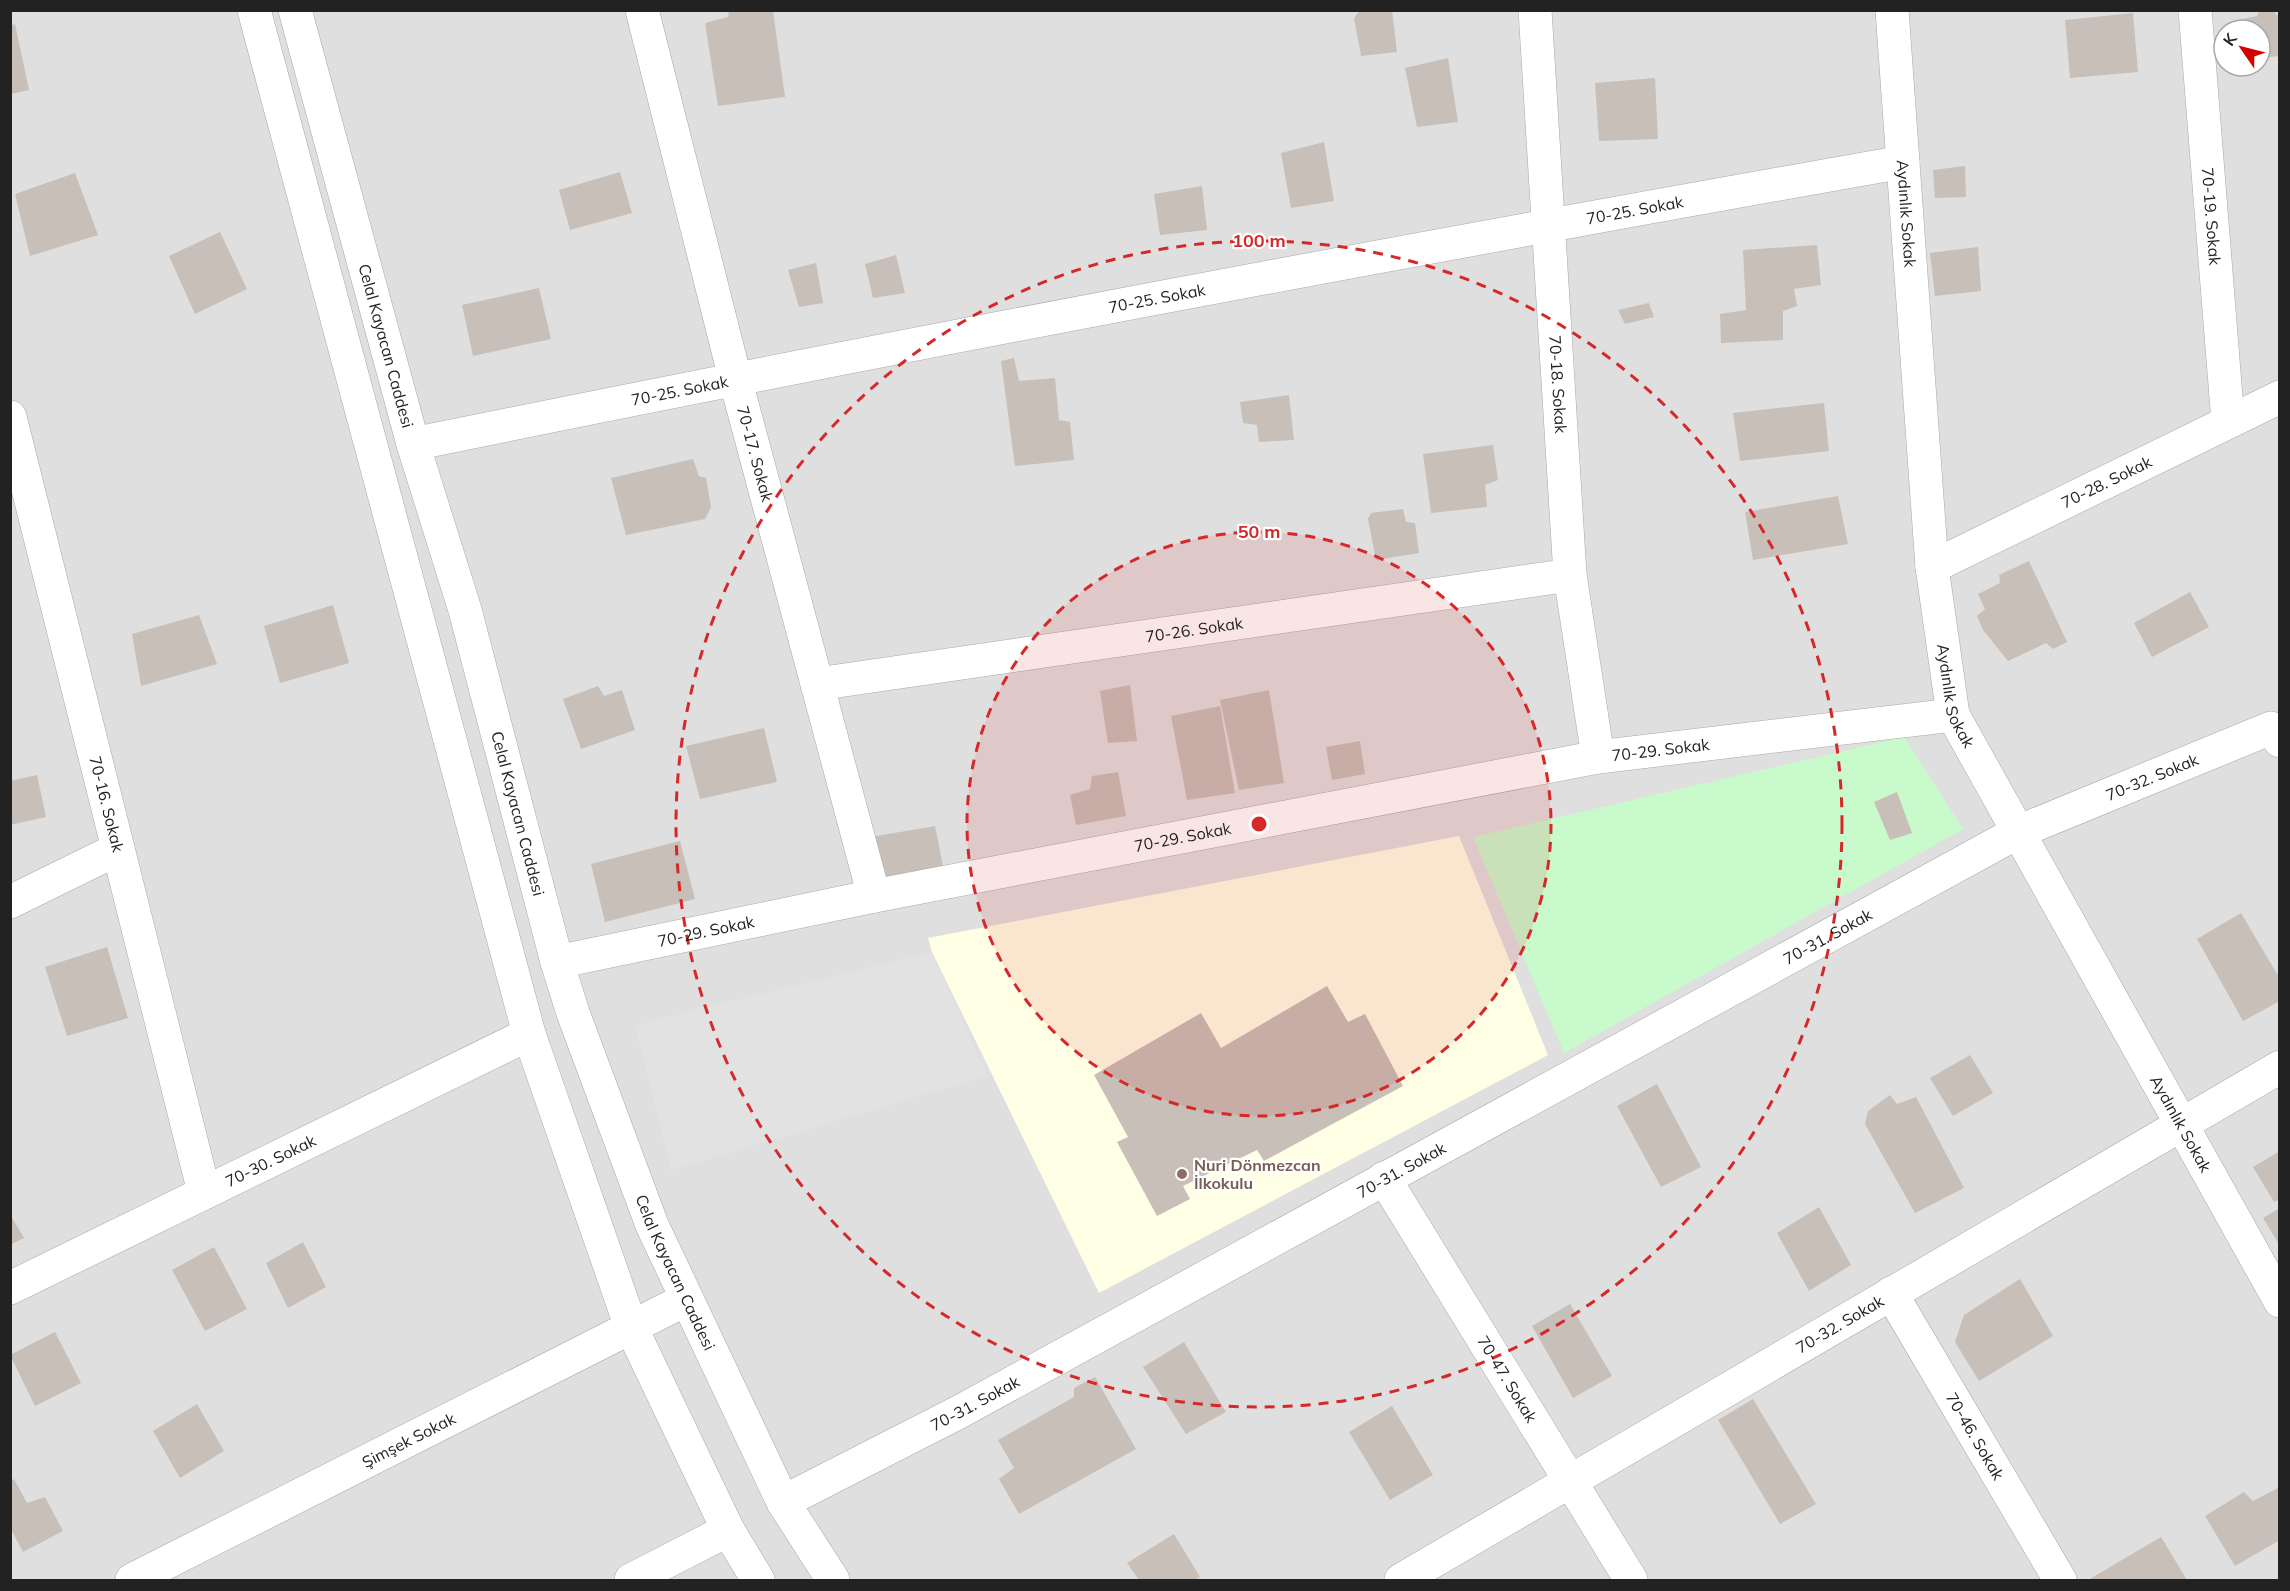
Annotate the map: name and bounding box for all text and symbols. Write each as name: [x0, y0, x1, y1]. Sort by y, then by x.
north arrow: [2212, 18, 2272, 78]
text: K: [2218, 28, 2242, 49]
street label: Aydınlık Sokak: [1893, 159, 1920, 269]
street label: 70-19. Sokak: [2198, 167, 2225, 267]
street label: 70-25. Sokak: [1585, 191, 1686, 229]
text: 100 m: [1232, 229, 1286, 252]
street label: Celal Kayacan Caddesi: [354, 262, 418, 430]
street label: 70-25. Sokak: [1107, 279, 1208, 317]
street label: 70-18. Sokak: [1545, 335, 1571, 435]
street label: 70-25. Sokak: [629, 371, 731, 410]
street label: 70-17. Sokak: [733, 404, 778, 505]
street label: 70-28. Sokak: [2058, 451, 2156, 512]
text: 50 m: [1238, 520, 1280, 543]
street label: 70-26. Sokak: [1144, 612, 1245, 646]
street label: Aydınlık Sokak: [1933, 643, 1980, 752]
street label: Celal Kayacan Caddesi: [487, 729, 549, 898]
street label: 70-29. Sokak: [1611, 734, 1711, 765]
street label: 70-32. Sokak: [2103, 749, 2202, 805]
street label: 70-16. Sokak: [85, 754, 129, 855]
centre of rings: [1249, 814, 1269, 834]
street label: 70-29. Sokak: [1132, 818, 1233, 856]
street label: 70-31. Sokak: [1780, 904, 1876, 969]
street label: 70-29. Sokak: [656, 911, 757, 951]
street label: Aydınlık Sokak: [2146, 1072, 2216, 1176]
street label: 70-30. Sokak: [222, 1130, 320, 1191]
street label: 70-31. Sokak: [1353, 1137, 1450, 1202]
place label: Nuri Dönmezcan İlkokulu: [1194, 1155, 1321, 1193]
marker: Nuri Dönmezcan İlkokulu: [1175, 1167, 1189, 1181]
street label: Celal Kayacan Caddesi: [632, 1192, 720, 1353]
street label: 70-32. Sokak: [1792, 1290, 1888, 1357]
street label: 70-47. Sokak: [1473, 1332, 1542, 1427]
street label: 70-31. Sokak: [927, 1371, 1024, 1435]
street label: 70-46. Sokak: [1942, 1389, 2009, 1484]
street label: Şimşek Sokak: [359, 1408, 459, 1472]

